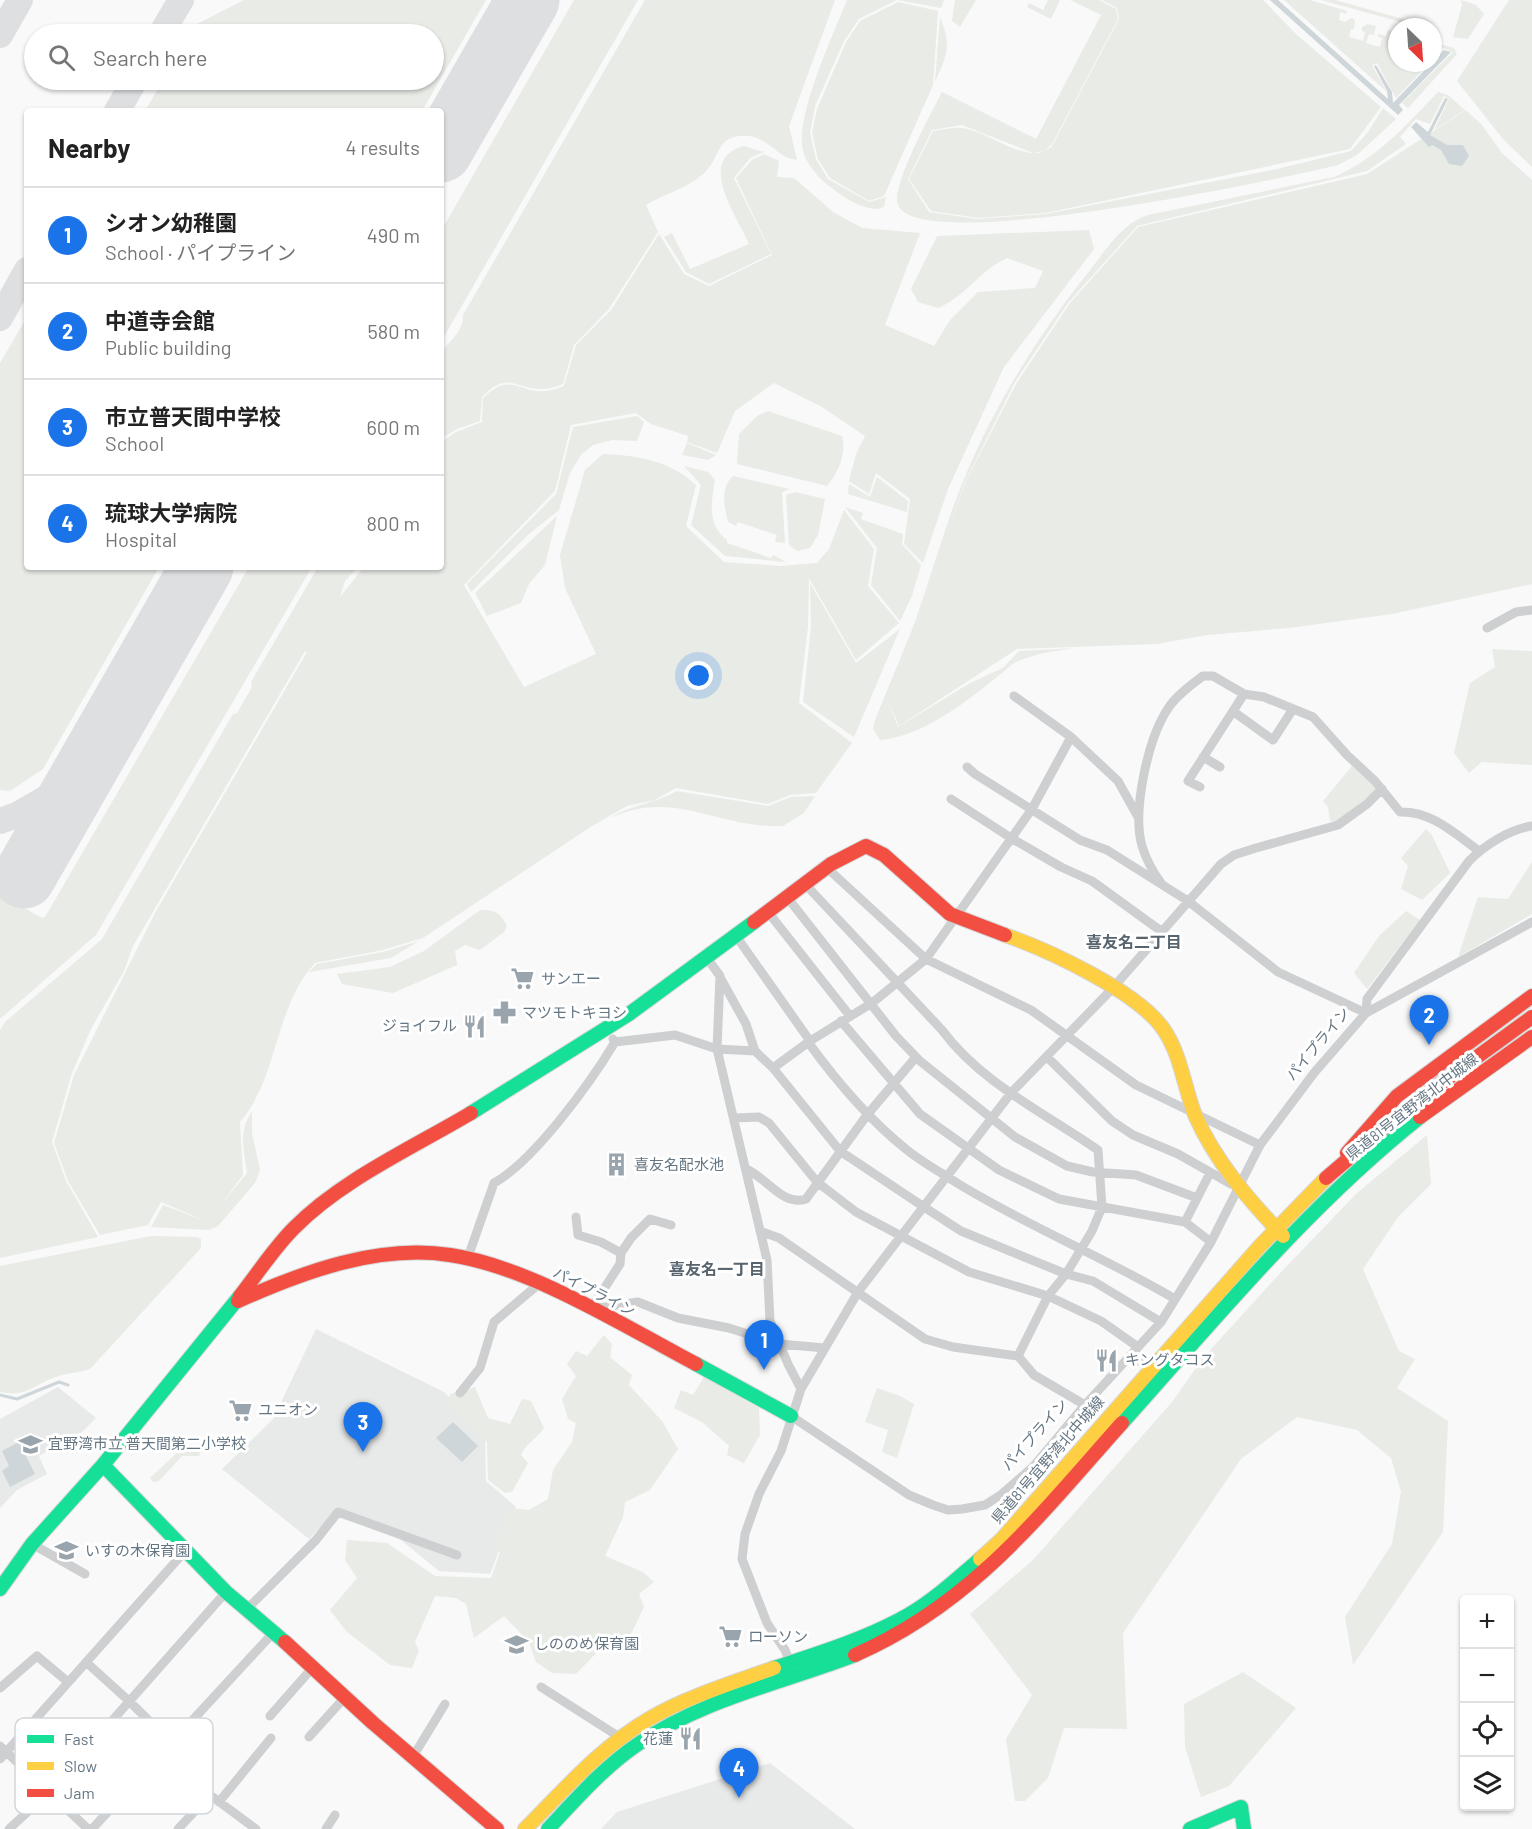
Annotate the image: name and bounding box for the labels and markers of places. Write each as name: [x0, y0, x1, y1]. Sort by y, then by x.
supermarket icon: サンエー: [510, 966, 536, 992]
place label: サンエー: [541, 969, 601, 987]
pin: 2: [1410, 996, 1448, 1045]
pharmacy icon: マツモトキヨシ: [491, 1000, 517, 1026]
place label: マツモトキヨシ: [522, 1003, 627, 1021]
restaurant icon: ジョイフル: [462, 1013, 488, 1039]
place label: ジョイフル: [382, 1016, 457, 1034]
building icon: 喜友名配水池: [603, 1152, 629, 1178]
place label: 喜友名配水池: [634, 1155, 724, 1173]
pin: 1: [744, 1320, 783, 1370]
restaurant icon: キングタコス: [1094, 1347, 1120, 1373]
place label: キングタコス: [1125, 1350, 1215, 1368]
supermarket icon: ユニオン: [227, 1397, 253, 1423]
place label: ユニオン: [258, 1400, 318, 1418]
pin: 3: [344, 1402, 382, 1452]
school or university icon: 宜野湾市立 普天間第二小学校: [17, 1431, 43, 1457]
place label: 宜野湾市立 普天間第二小学校: [48, 1434, 246, 1452]
school or university icon: いすの木保育園: [54, 1538, 80, 1564]
place label: いすの木保育園: [85, 1541, 190, 1559]
supermarket icon: ローソン: [717, 1624, 743, 1650]
place label: ローソン: [748, 1627, 808, 1645]
school or university icon: しののめ保育園: [503, 1631, 529, 1657]
place label: しののめ保育園: [534, 1634, 639, 1652]
restaurant icon: 花蓮: [678, 1726, 704, 1752]
place label: 花蓮: [643, 1729, 673, 1747]
pin: 4: [720, 1748, 758, 1798]

